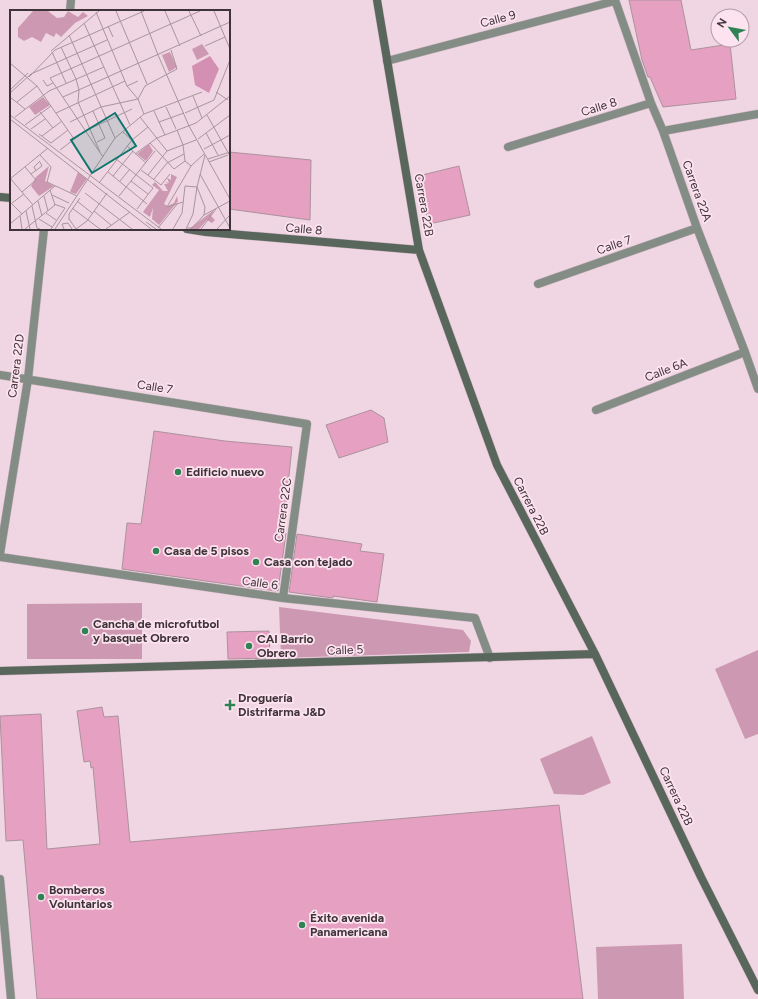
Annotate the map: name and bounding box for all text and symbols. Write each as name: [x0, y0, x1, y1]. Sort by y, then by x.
street label: Calle 9: [479, 7, 518, 30]
north arrow: [710, 8, 750, 48]
inset map: [10, 10, 230, 230]
text: N: [714, 16, 730, 30]
street label: Calle 8: [579, 95, 619, 119]
street label: Carrera 22A: [679, 158, 715, 224]
street label: Carrera 22B: [412, 173, 436, 237]
street label: Calle 8: [285, 220, 323, 238]
street label: Calle 7: [595, 232, 634, 257]
street label: Carrera 22D: [5, 333, 27, 399]
street label: Calle 6A: [643, 355, 689, 385]
street label: Calle 7: [136, 377, 174, 397]
place label: Edificio nuevo: [186, 465, 264, 479]
marker: Edificio nuevo: [173, 467, 183, 477]
street label: Carrera 22B: [510, 475, 552, 537]
street label: Carrera 22C: [272, 477, 294, 543]
place label: Casa de 5 pisos: [164, 544, 249, 558]
marker: Casa de 5 pisos: [151, 546, 161, 556]
place label: Casa con tejado: [264, 555, 353, 569]
marker: Casa con tejado: [251, 557, 261, 567]
street label: Calle 6: [241, 574, 279, 592]
place label: Cancha de microfutbol y basquet Obrero: [93, 617, 219, 645]
marker: Cancha de microfutbol y basquet Obrero: [80, 626, 90, 636]
place label: CAI Barrio Obrero: [257, 632, 314, 660]
marker: CAI Barrio Obrero: [244, 641, 254, 651]
street label: Calle 5: [327, 642, 364, 658]
place label: Droguería Distrifarma J&D: [238, 691, 326, 719]
marker: Droguería Distrifarma J&D: [225, 700, 235, 710]
street label: Carrera 22B: [656, 764, 696, 828]
place label: Bomberos Voluntarios: [49, 883, 113, 911]
marker: Bomberos Voluntarios: [36, 892, 46, 902]
place label: Éxito avenida Panamericana: [310, 911, 388, 939]
marker: Éxito avenida Panamericana: [297, 920, 307, 930]

